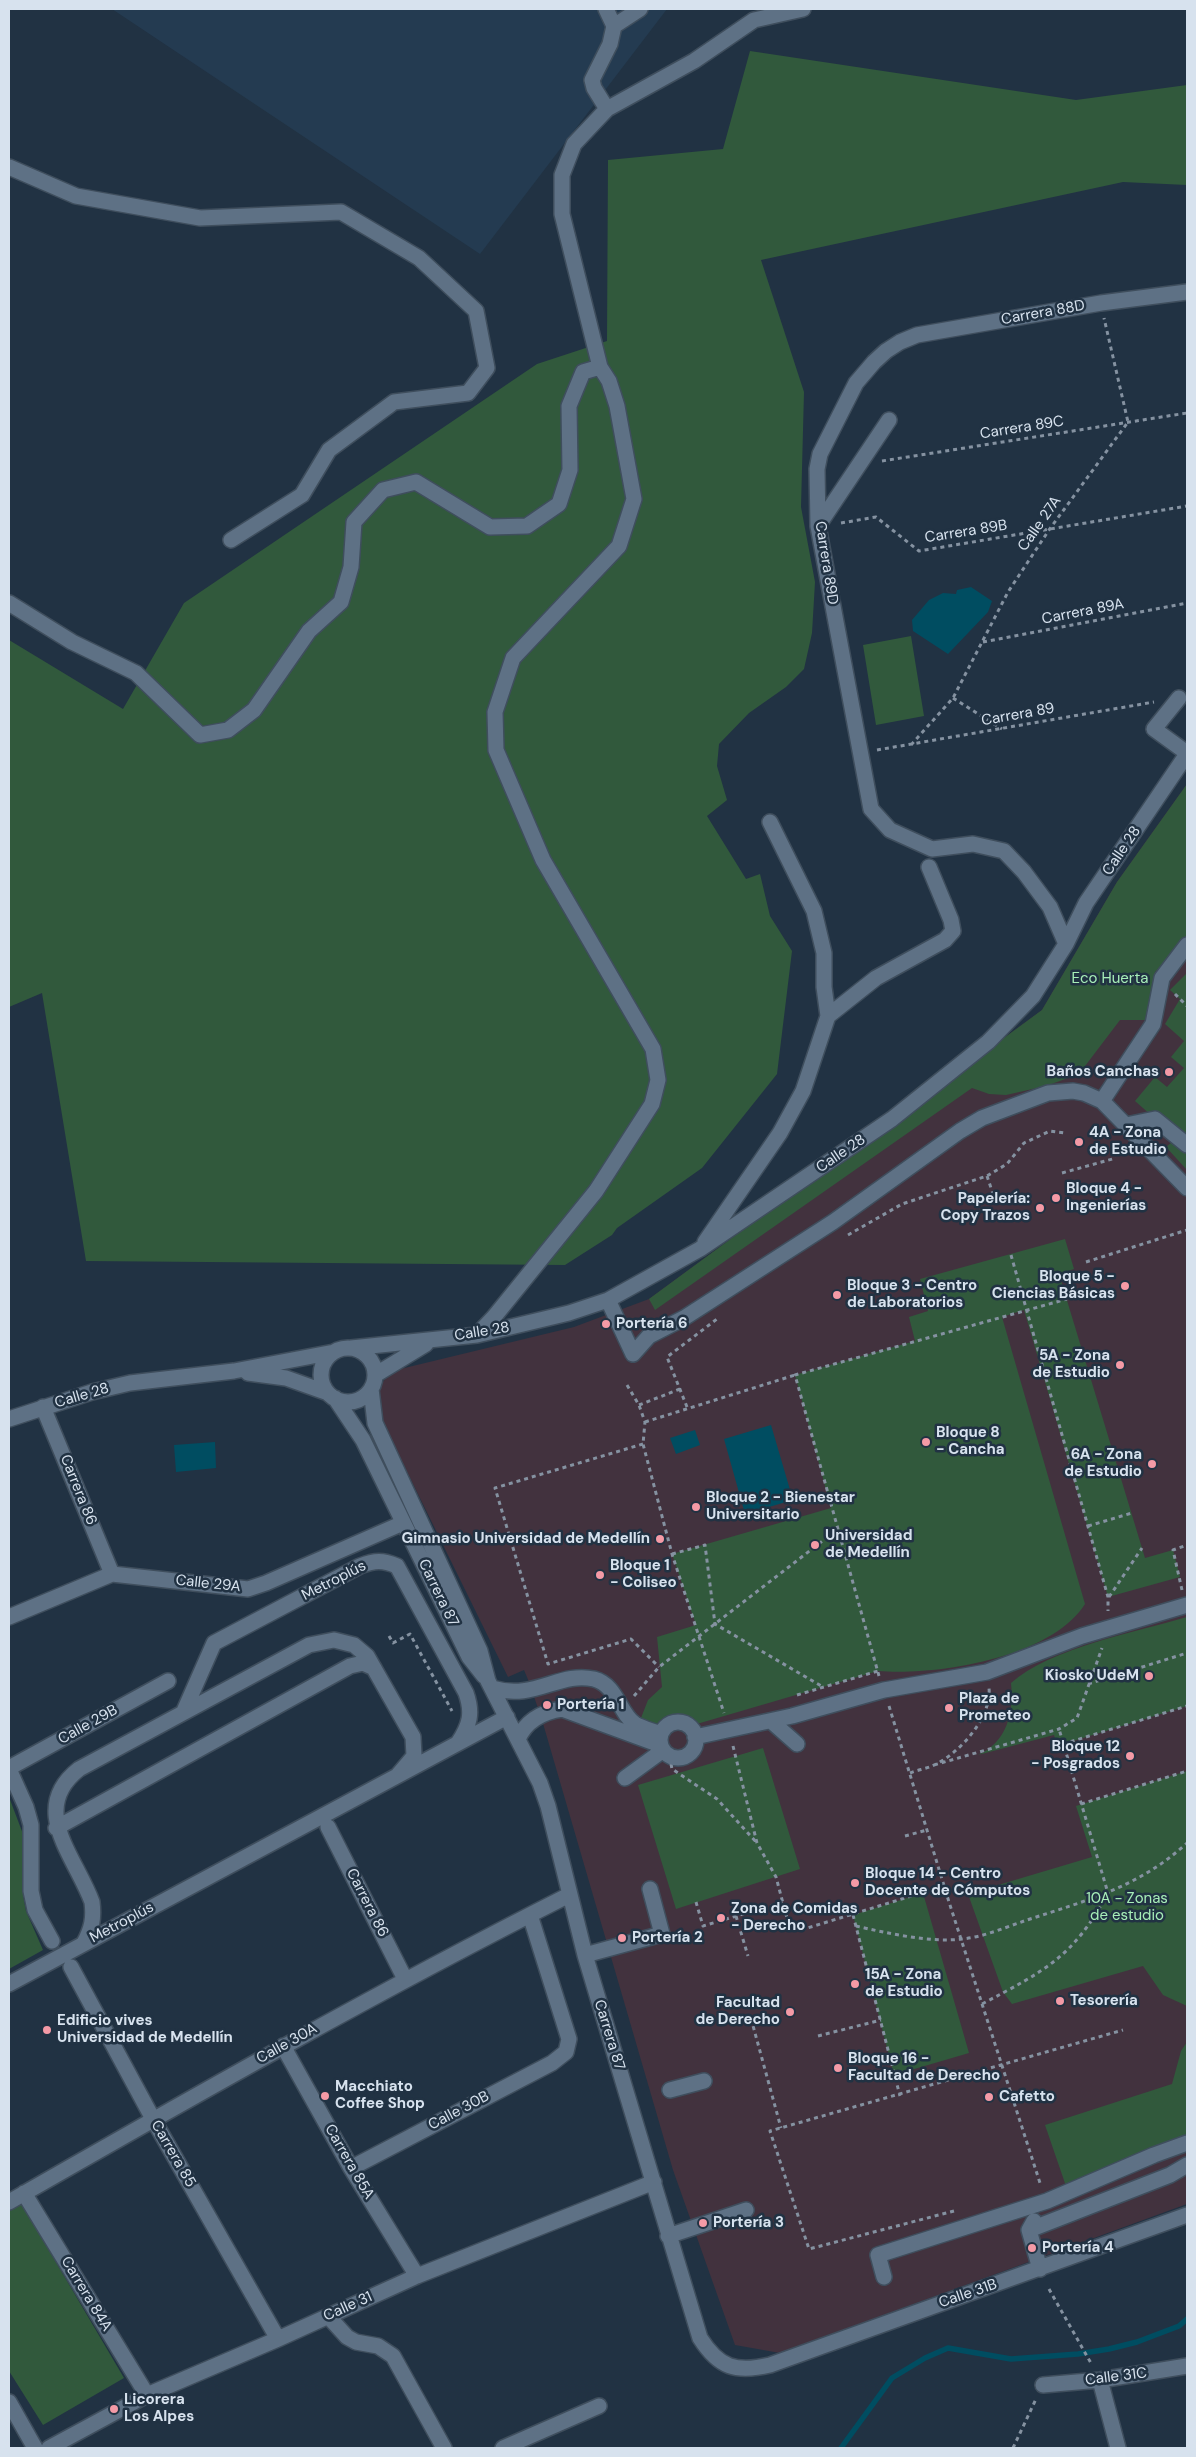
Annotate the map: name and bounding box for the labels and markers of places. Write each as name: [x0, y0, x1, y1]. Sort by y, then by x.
place label: Baños Canchas: [1046, 1063, 1159, 1081]
marker: Baños Canchas: [1163, 1066, 1175, 1078]
place label: 4A - Zona de Estudio: [1089, 1124, 1167, 1159]
marker: 4A - Zona de Estudio: [1073, 1136, 1085, 1148]
place label: Bloque 4 - Ingenierías: [1066, 1180, 1146, 1215]
place label: Papelería: Copy Trazos: [940, 1190, 1030, 1225]
marker: Bloque 4 - Ingenierías: [1050, 1192, 1062, 1204]
marker: Papelería: Copy Trazos: [1034, 1202, 1046, 1214]
place label: Bloque 5 - Ciencias Básicas: [992, 1268, 1115, 1303]
place label: Bloque 3 - Centro de Laboratorios: [847, 1277, 977, 1312]
marker: Bloque 5 - Ciencias Básicas: [1119, 1280, 1131, 1292]
marker: Bloque 3 - Centro de Laboratorios: [831, 1289, 843, 1301]
place label: Portería 6: [616, 1315, 687, 1333]
marker: Portería 6: [600, 1318, 612, 1330]
place label: 5A - Zona de Estudio: [1032, 1347, 1110, 1382]
marker: 5A - Zona de Estudio: [1114, 1359, 1126, 1371]
place label: Bloque 8 - Cancha: [936, 1424, 1004, 1459]
marker: Bloque 8 - Cancha: [920, 1436, 932, 1448]
place label: 6A - Zona de Estudio: [1064, 1446, 1142, 1481]
marker: 6A - Zona de Estudio: [1146, 1458, 1158, 1470]
place label: Bloque 2 - Bienestar Universitario: [706, 1489, 855, 1524]
marker: Bloque 2 - Bienestar Universitario: [690, 1501, 702, 1513]
place label: Universidad de Medellín: [825, 1527, 912, 1562]
place label: Gimnasio Universidad de Medellín: [401, 1530, 650, 1548]
marker: Gimnasio Universidad de Medellín: [654, 1533, 666, 1545]
marker: Universidad de Medellín: [809, 1539, 821, 1551]
place label: Bloque 1 - Coliseo: [610, 1557, 677, 1592]
marker: Bloque 1 - Coliseo: [594, 1569, 606, 1581]
place label: Kiosko UdeM: [1045, 1667, 1139, 1685]
marker: Kiosko UdeM: [1143, 1670, 1155, 1682]
place label: Plaza de Prometeo: [959, 1690, 1031, 1725]
place label: Portería 1: [557, 1696, 624, 1714]
marker: Portería 1: [541, 1699, 553, 1711]
marker: Plaza de Prometeo: [943, 1702, 955, 1714]
place label: Bloque 12 - Posgrados: [1031, 1738, 1120, 1773]
marker: Bloque 12 - Posgrados: [1124, 1750, 1136, 1762]
place label: Bloque 14 - Centro Docente de Cómputos: [865, 1865, 1030, 1900]
marker: Bloque 14 - Centro Docente de Cómputos: [849, 1877, 861, 1889]
place label: Zona de Comidas - Derecho: [731, 1900, 858, 1935]
marker: Zona de Comidas - Derecho: [715, 1912, 727, 1924]
place label: Portería 2: [632, 1929, 703, 1947]
marker: Portería 2: [616, 1932, 628, 1944]
place label: 15A - Zona de Estudio: [865, 1966, 943, 2001]
marker: 15A - Zona de Estudio: [849, 1978, 861, 1990]
place label: Tesorería: [1070, 1992, 1138, 2010]
place label: Facultad de Derecho: [695, 1994, 780, 2029]
marker: Tesorería: [1054, 1995, 1066, 2007]
marker: Facultad de Derecho: [784, 2006, 796, 2018]
place label: Edificio vives Universidad de Medellín: [57, 2012, 233, 2047]
marker: Edificio vives Universidad de Medellín: [41, 2024, 53, 2036]
place label: Bloque 16 - Facultad de Derecho: [848, 2050, 1000, 2085]
marker: Bloque 16 - Facultad de Derecho: [832, 2062, 844, 2074]
place label: Macchiato Coffee Shop: [335, 2078, 425, 2113]
place label: Cafetto: [999, 2088, 1055, 2106]
marker: Macchiato Coffee Shop: [319, 2090, 331, 2102]
marker: Cafetto: [983, 2091, 995, 2103]
place label: Portería 3: [713, 2214, 784, 2232]
marker: Portería 3: [697, 2217, 709, 2229]
place label: Portería 4: [1042, 2239, 1114, 2257]
marker: Portería 4: [1026, 2242, 1038, 2254]
place label: Licorera Los Alpes: [124, 2391, 194, 2426]
marker: Licorera Los Alpes: [108, 2403, 120, 2415]

